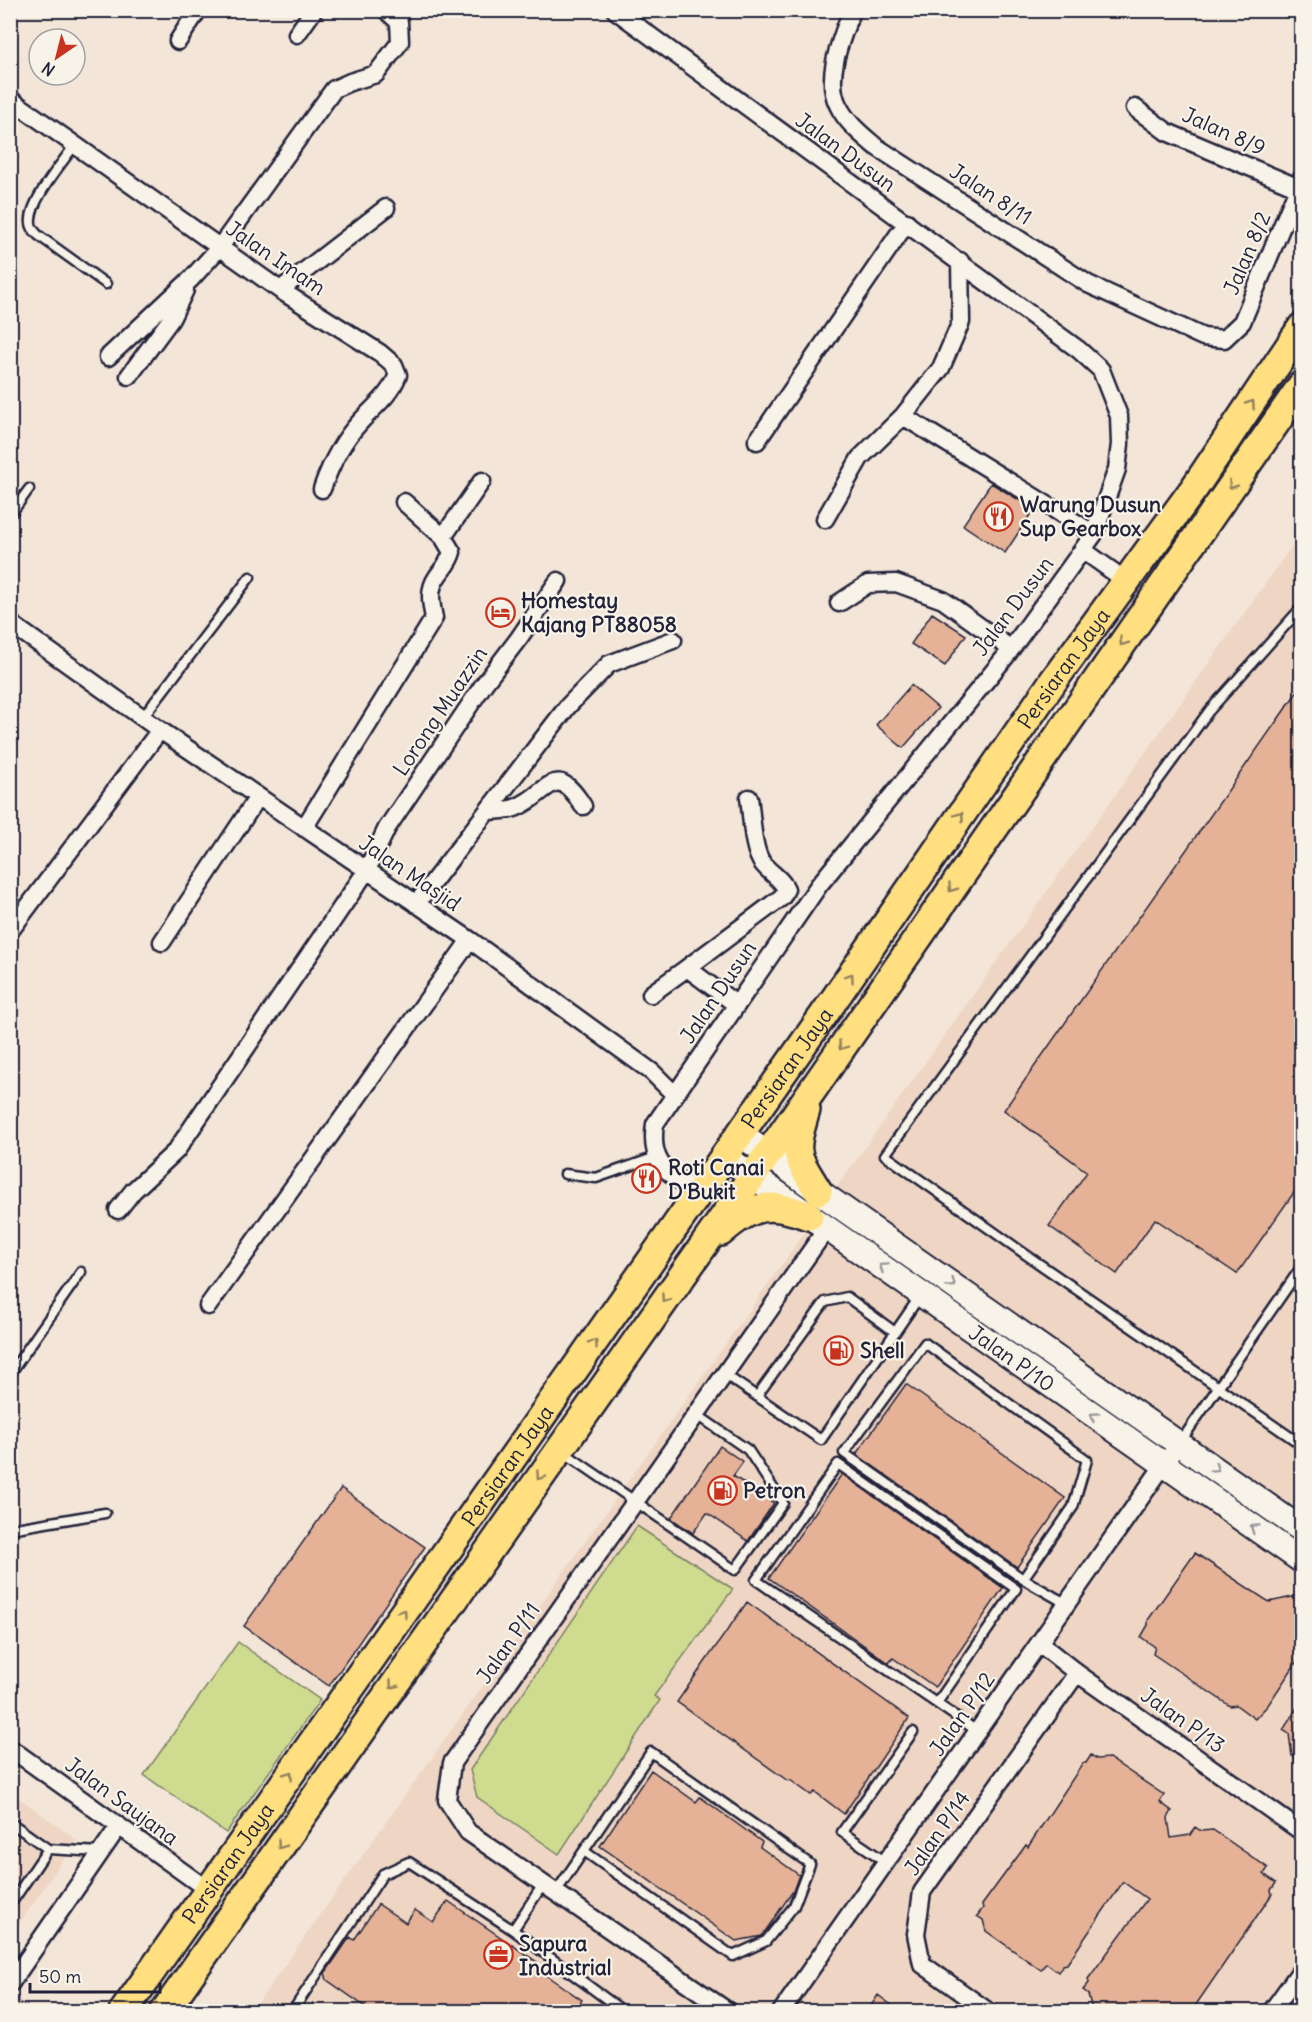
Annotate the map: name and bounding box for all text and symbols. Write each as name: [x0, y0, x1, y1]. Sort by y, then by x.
north arrow: [27, 27, 87, 87]
text: N: [38, 58, 59, 81]
street label: Jalan 8/9: [1178, 101, 1270, 161]
street label: Jalan Dusun: [790, 107, 902, 197]
street label: Jalan 8/11: [945, 157, 1037, 231]
street label: Jalan 8/2: [1217, 207, 1277, 299]
street label: Jalan Imam: [221, 215, 331, 301]
one-way arrow: [1244, 400, 1255, 411]
one-way arrow: [1228, 479, 1239, 490]
place label: Warung Dusun Sup Gearbox: [1020, 491, 1161, 542]
restaurant icon: Warung Dusun Sup Gearbox: [983, 500, 1015, 532]
street label: Jalan Dusun: [967, 551, 1059, 661]
place label: Homestay Kajang PT88058: [521, 587, 677, 638]
hotel icon: Homestay Kajang PT88058: [484, 596, 516, 628]
street label: Persiaran Jaya: [1011, 603, 1116, 734]
one-way arrow: [1119, 635, 1130, 646]
street label: Lorong Muazzin: [387, 641, 493, 781]
one-way arrow: [953, 812, 964, 823]
street label: Jalan Masjid: [354, 829, 466, 917]
one-way arrow: [948, 882, 959, 893]
street label: Jalan Dusun: [674, 936, 762, 1048]
one-way arrow: [843, 973, 854, 984]
street label: Persiaran Jaya: [735, 1002, 838, 1134]
one-way arrow: [838, 1040, 849, 1051]
place label: Roti Canai D'Bukit: [668, 1154, 764, 1205]
restaurant icon: Roti Canai D'Bukit: [631, 1163, 663, 1195]
one-way arrow: [879, 1263, 890, 1274]
one-way arrow: [945, 1277, 956, 1288]
one-way arrow: [661, 1293, 672, 1304]
street label: Jalan P/10: [964, 1319, 1060, 1397]
fuel station icon: Shell: [823, 1334, 855, 1366]
place label: Shell: [860, 1337, 905, 1364]
one-way arrow: [587, 1339, 598, 1350]
street label: Persiaran Jaya: [455, 1400, 559, 1531]
one-way arrow: [1090, 1412, 1101, 1423]
one-way arrow: [1208, 1461, 1219, 1472]
one-way arrow: [536, 1469, 547, 1480]
fuel station icon: Petron: [706, 1474, 738, 1506]
place label: Petron: [743, 1477, 806, 1504]
one-way arrow: [1249, 1524, 1260, 1535]
street label: Jalan P/11: [470, 1597, 546, 1689]
one-way arrow: [396, 1609, 407, 1620]
street label: Jalan P/12: [923, 1667, 1001, 1761]
one-way arrow: [389, 1679, 400, 1690]
street label: Jalan P/13: [1136, 1681, 1230, 1759]
street label: Jalan Saujana: [60, 1751, 184, 1851]
one-way arrow: [282, 1770, 293, 1781]
street label: Jalan P/14: [898, 1786, 976, 1880]
street label: Persiaran Jaya: [176, 1797, 280, 1929]
one-way arrow: [277, 1838, 288, 1849]
place label: Sapura Industrial: [519, 1930, 611, 1981]
office icon: Sapura Industrial: [482, 1939, 514, 1971]
scale bar: [30, 1956, 160, 1994]
text: 50 m: [39, 1965, 81, 1988]

